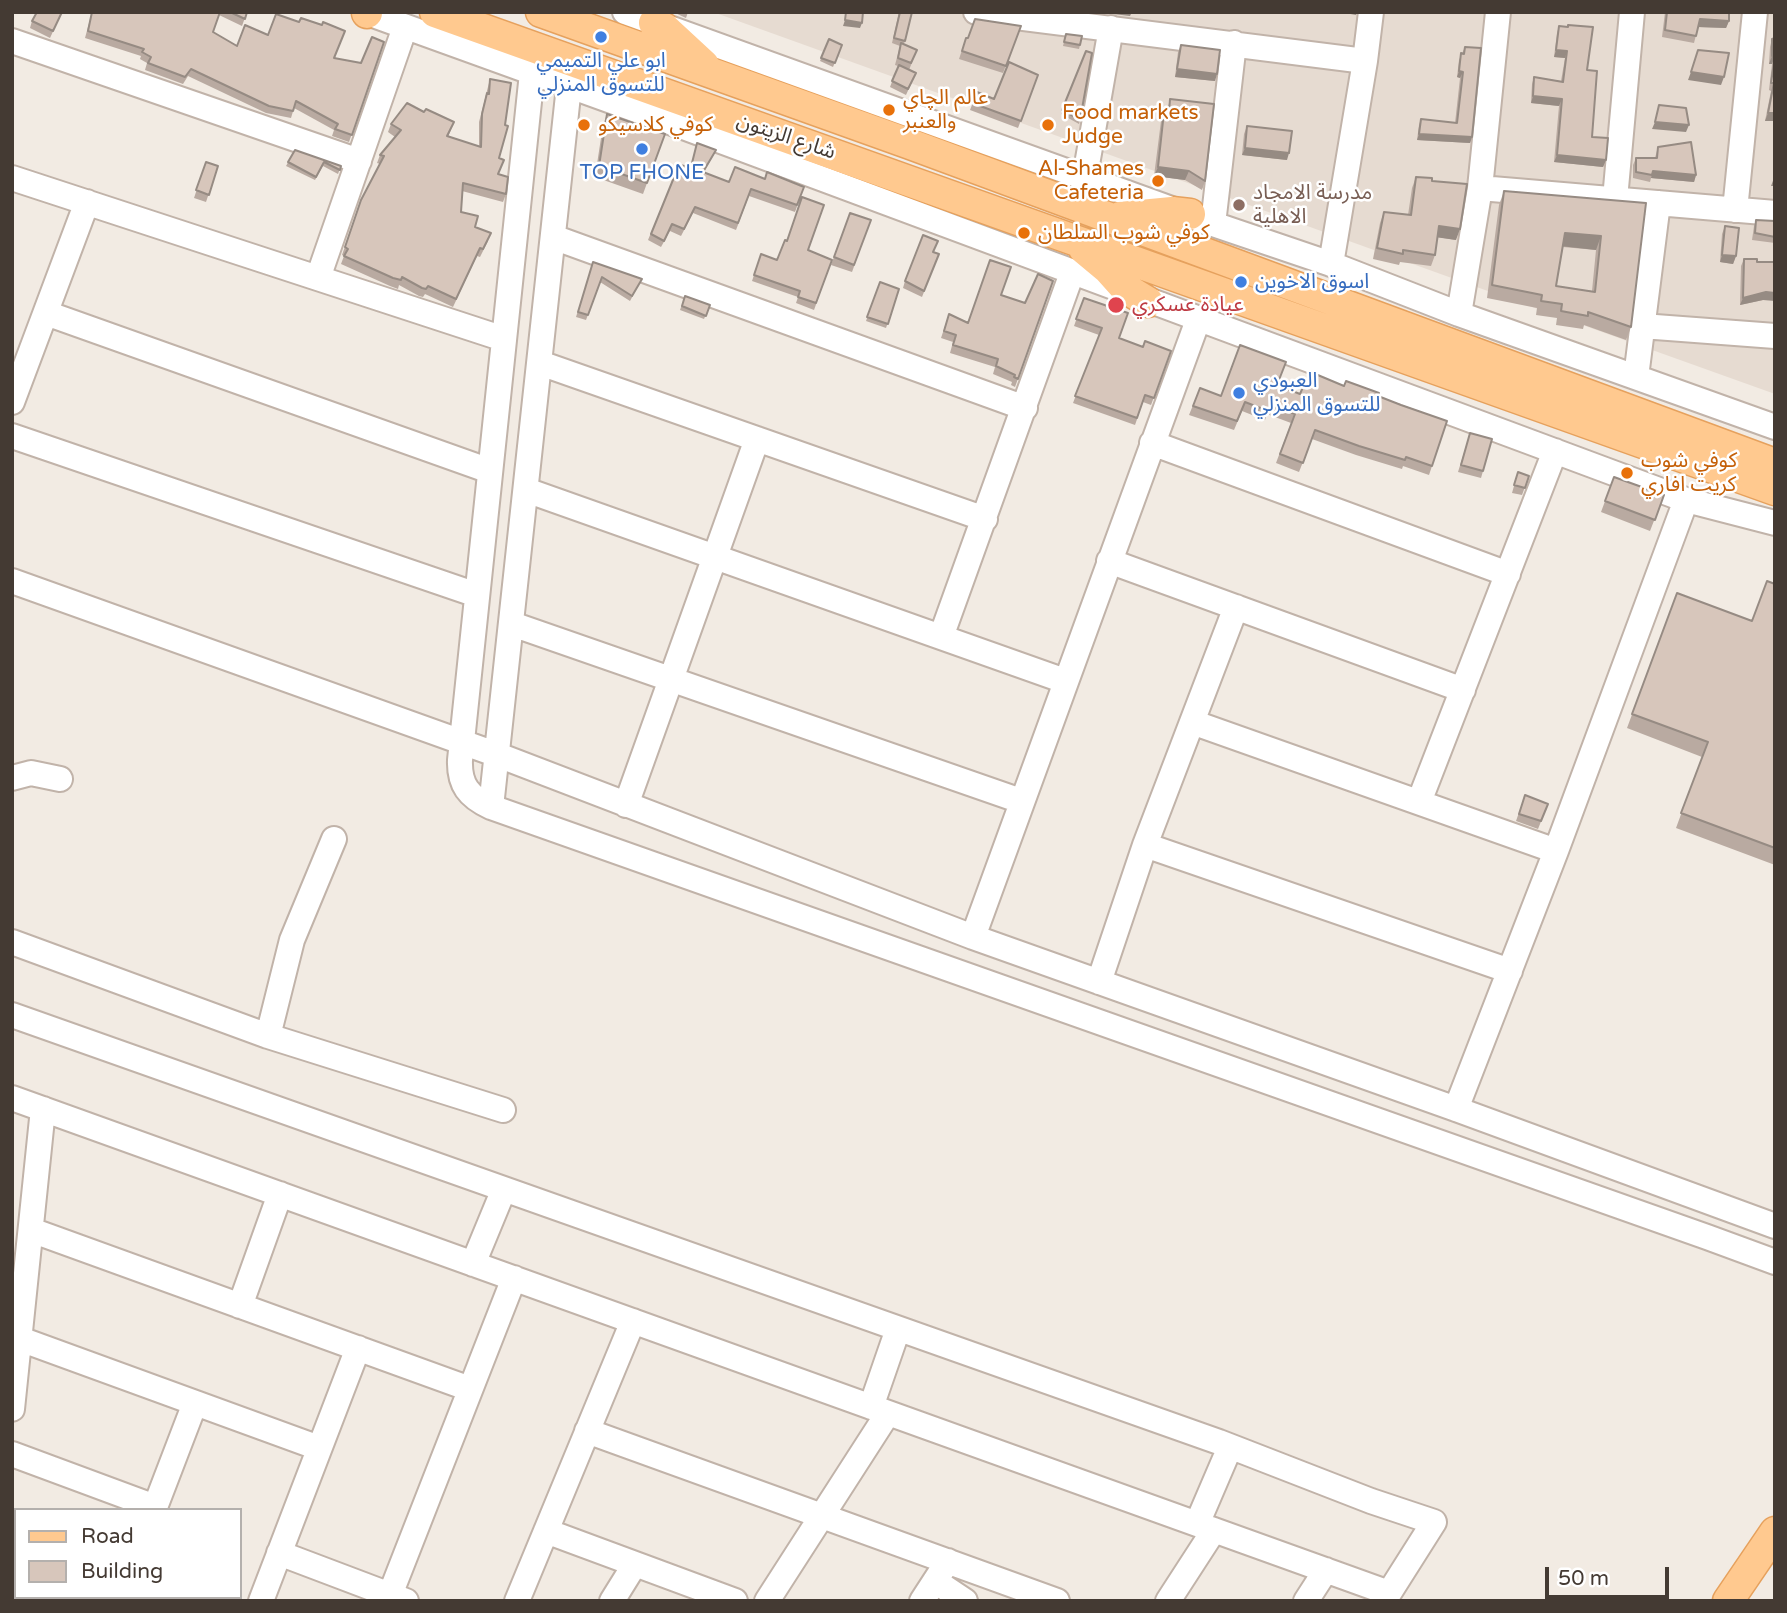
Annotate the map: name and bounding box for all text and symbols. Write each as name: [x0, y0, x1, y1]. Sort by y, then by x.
marker: ابو علي التميمي للتسوق المنزلي: [593, 29, 609, 45]
place label: ابو علي التميمي للتسوق المنزلي: [536, 48, 666, 98]
place label: عالم الچاي والعنبر: [903, 85, 988, 135]
place label: Food markets Judge: [1062, 100, 1199, 150]
marker: عالم الچاي والعنبر: [881, 102, 897, 118]
street label: شارع الزيتون: [733, 108, 839, 166]
place label: كوفي كلاسيكو: [598, 112, 713, 138]
marker: كوفي كلاسيكو: [576, 117, 592, 133]
marker: Food markets Judge: [1040, 117, 1056, 133]
marker: TOP FHONE: [634, 141, 650, 157]
place label: Al-Shames Cafeteria: [1038, 156, 1144, 206]
place label: TOP FHONE: [580, 160, 704, 186]
marker: Al-Shames Cafeteria: [1150, 173, 1166, 189]
place label: مدرسة الامجاد الاهلية: [1253, 180, 1372, 230]
marker: مدرسة الامجاد الاهلية: [1231, 197, 1247, 213]
place label: كوفي شوب السلطان: [1038, 220, 1210, 246]
marker: كوفي شوب السلطان: [1016, 225, 1032, 241]
place label: اسوق الاخوين: [1255, 269, 1369, 295]
marker: اسوق الاخوين: [1233, 274, 1249, 290]
place label: عيادة عسكري: [1132, 292, 1244, 318]
marker: عيادة عسكري: [1106, 295, 1126, 315]
place label: العبودي للتسوق المنزلي: [1253, 368, 1381, 418]
marker: العبودي للتسوق المنزلي: [1231, 385, 1247, 401]
place label: كوفي شوب كريت افاري: [1641, 448, 1737, 498]
marker: كوفي شوب كريت افاري: [1619, 465, 1635, 481]
legend: [14, 1508, 242, 1599]
text: Road: [81, 1524, 134, 1549]
scale bar: [1549, 1554, 1673, 1598]
text: Building: [81, 1559, 163, 1584]
text: 50 m: [1558, 1566, 1609, 1591]

